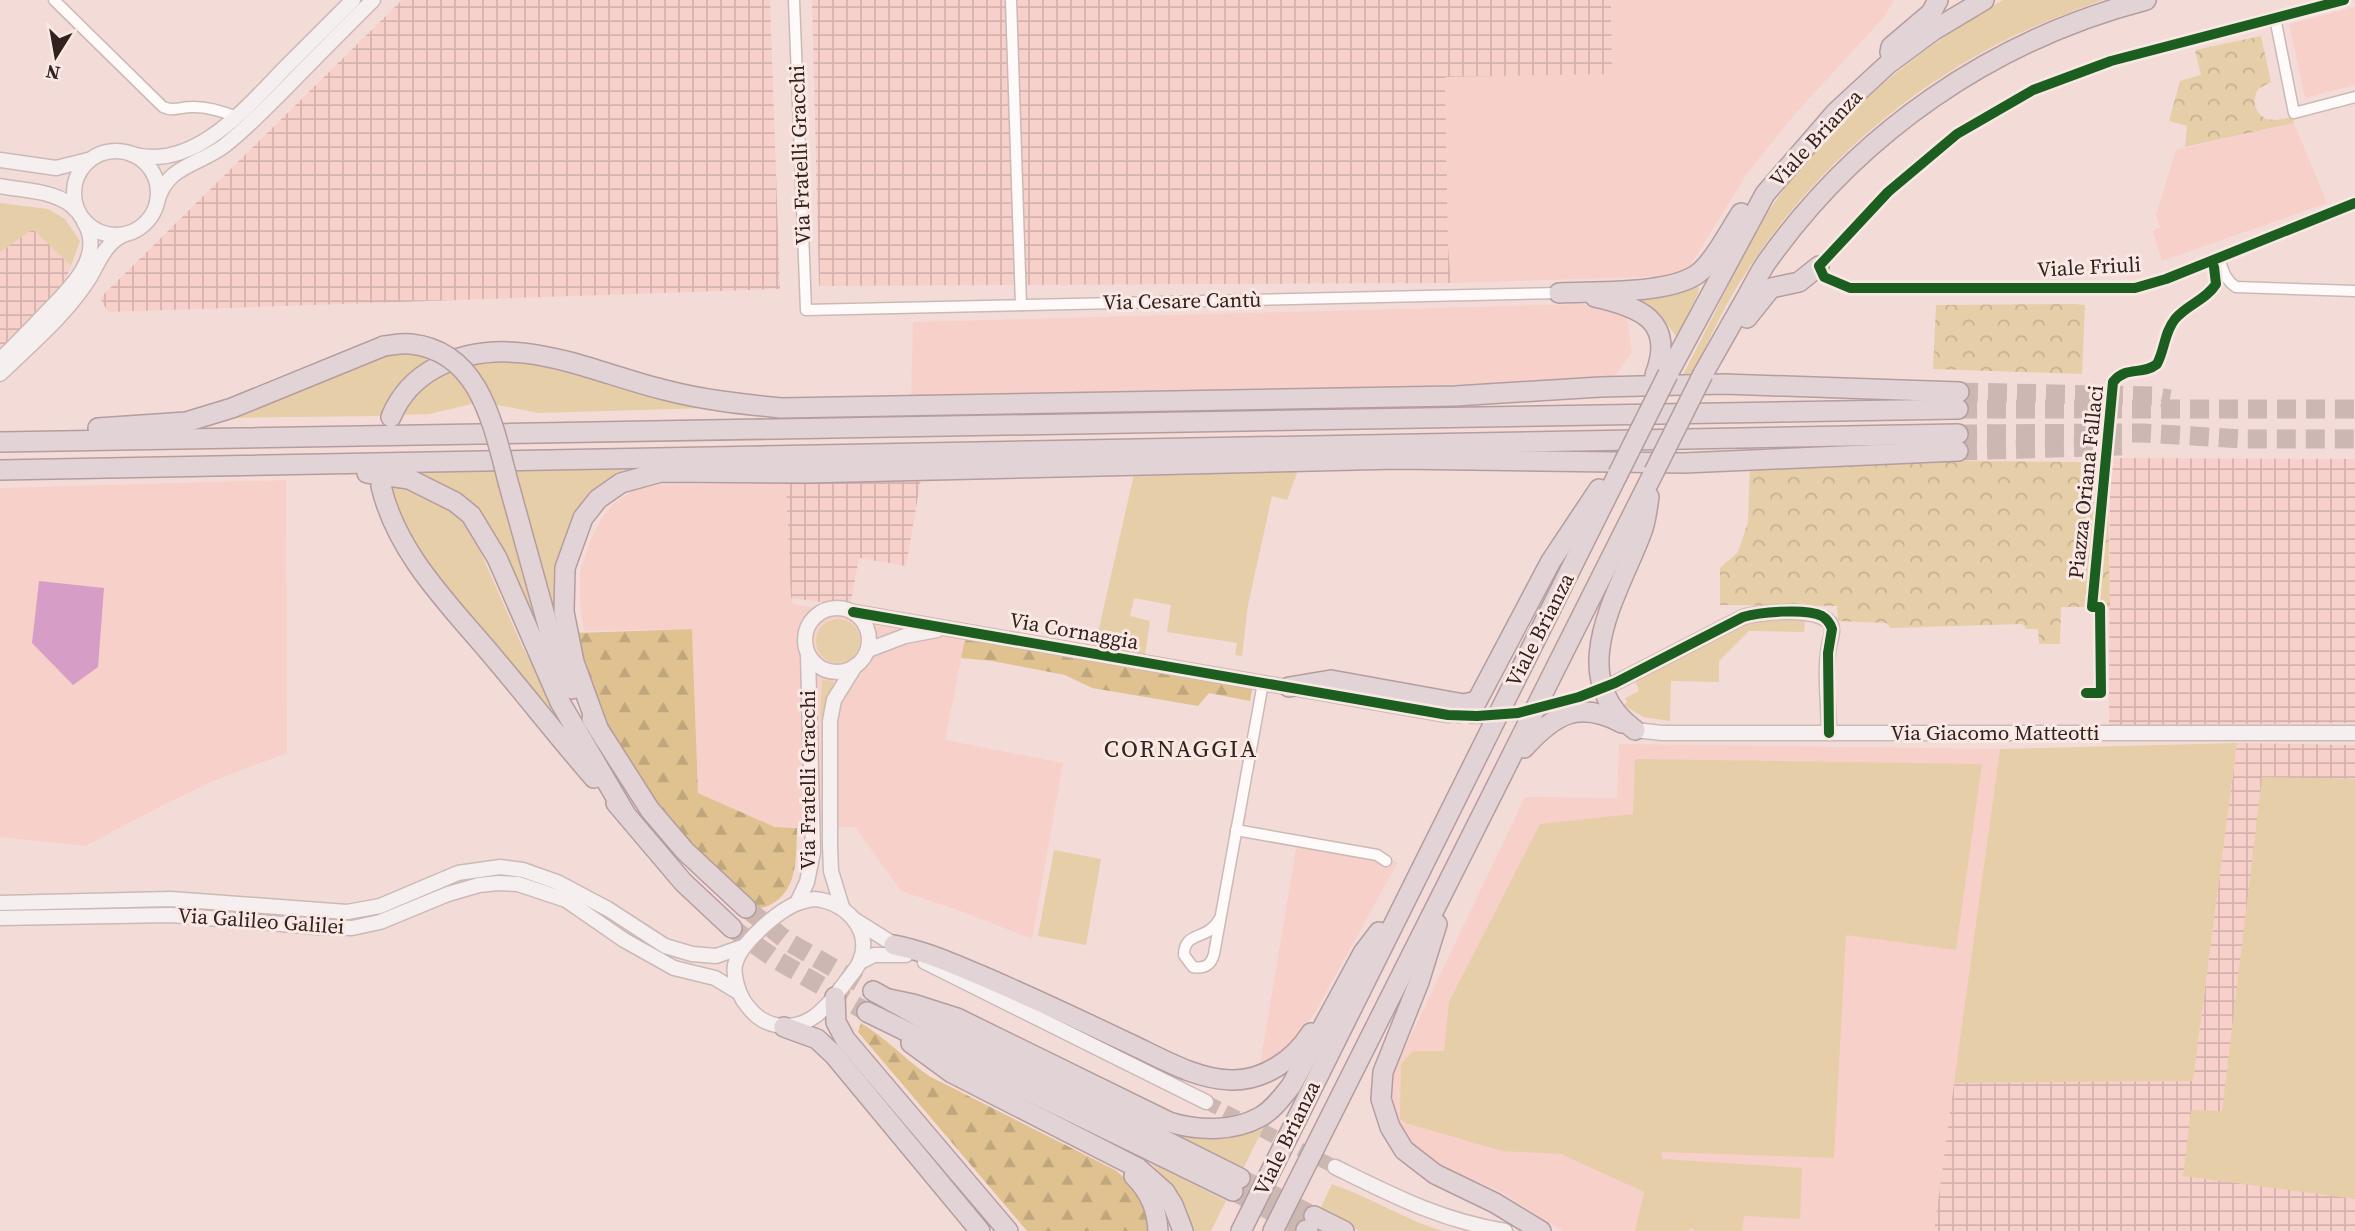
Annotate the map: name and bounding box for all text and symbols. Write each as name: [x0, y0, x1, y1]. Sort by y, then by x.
north arrow: [21, 21, 91, 91]
text: N: [43, 59, 62, 87]
street label: Via Fratelli Gracchi: [782, 64, 817, 246]
street label: Viale Brianza: [1763, 82, 1869, 193]
street label: Viale Friuli: [2036, 249, 2142, 284]
street label: Via Cesare Cantù: [1102, 285, 1262, 316]
street label: Piazza Oriana Fallaci: [2061, 384, 2110, 580]
street label: Viale Brianza: [1498, 568, 1581, 692]
street label: Via Cornaggia: [1007, 605, 1141, 656]
street label: Via Fratelli Gracchi: [793, 690, 822, 870]
street label: Via Giacomo Matteotti: [1891, 718, 2099, 747]
district label: CORNAGGIA: [1104, 732, 1258, 765]
street label: Via Galileo Galilei: [177, 900, 345, 941]
street label: Viale Brianza: [1246, 1075, 1327, 1200]

